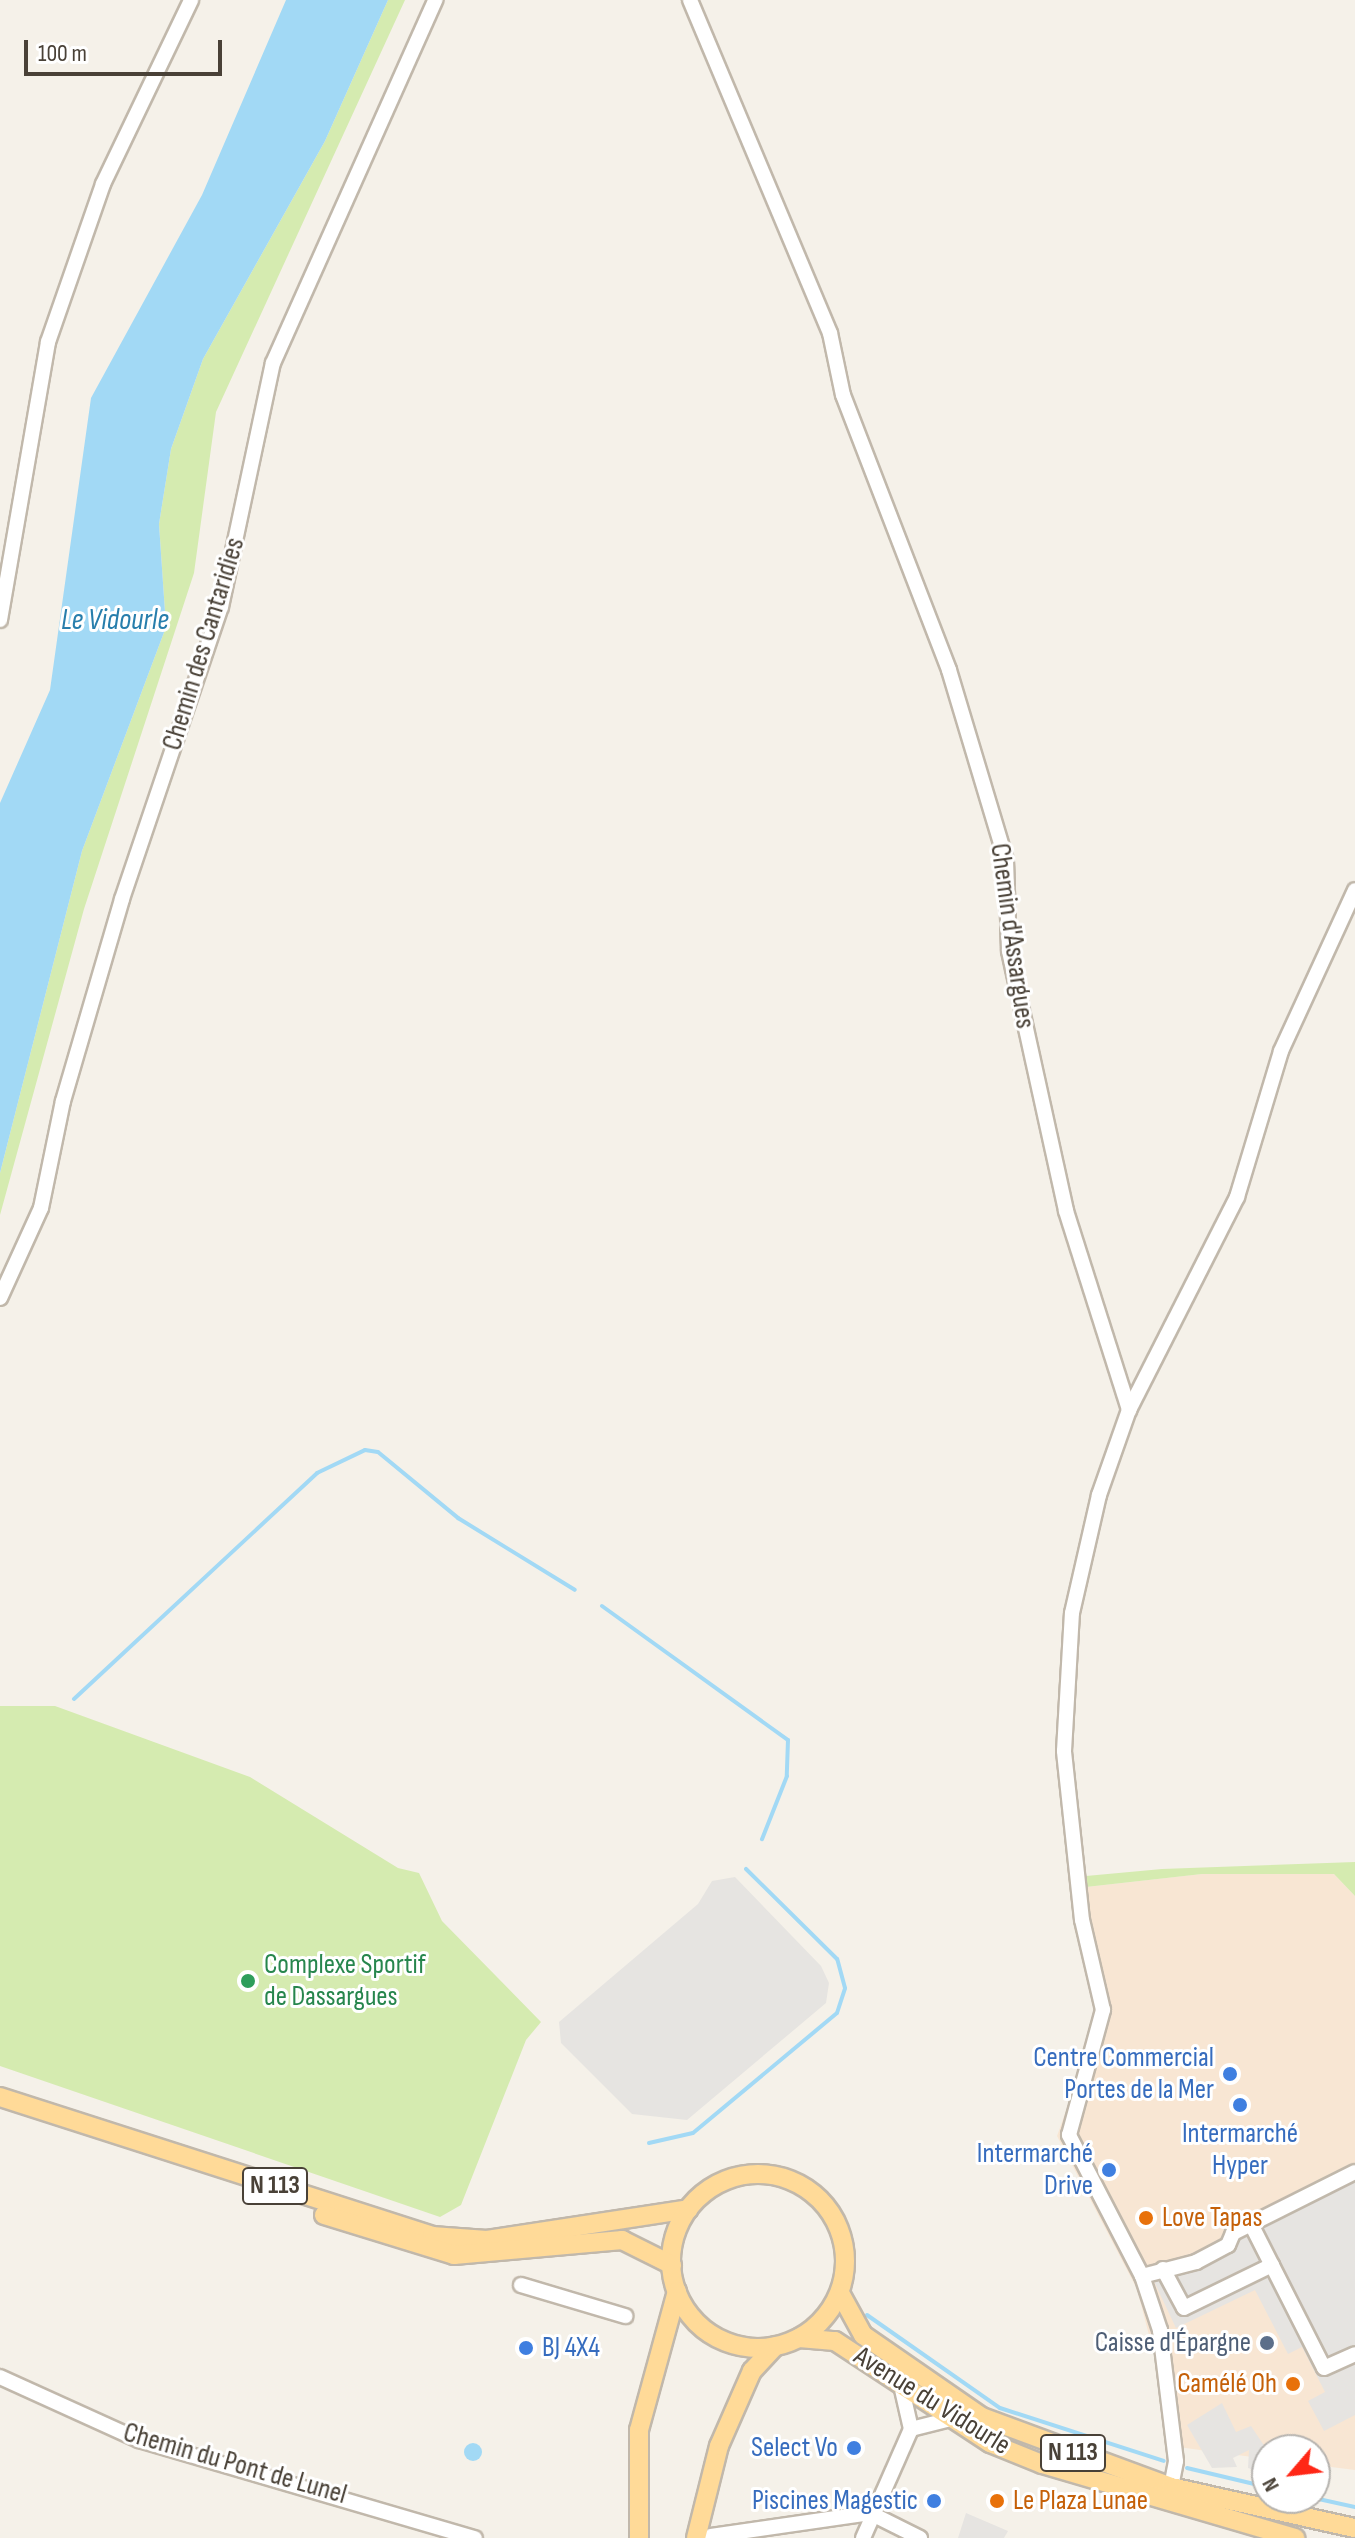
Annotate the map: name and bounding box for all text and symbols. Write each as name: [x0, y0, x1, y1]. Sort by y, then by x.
scale bar: [28, 24, 226, 74]
text: 100 m: [38, 39, 87, 68]
street label: Chemin des Cantaridies: [156, 534, 252, 754]
water label: Le Vidourle: [61, 602, 169, 638]
street label: Chemin d'Assargues: [982, 841, 1042, 1031]
place label: Complexe Sportif de Dassargues: [264, 1948, 426, 2014]
marker: Complexe Sportif de Dassargues: [239, 1972, 257, 1990]
place label: Centre Commercial Portes de la Mer: [1033, 2041, 1214, 2107]
marker: Centre Commercial Portes de la Mer: [1221, 2065, 1239, 2083]
marker: Intermarché Hyper: [1231, 2096, 1249, 2114]
place label: Intermarché Hyper: [1182, 2117, 1298, 2183]
place label: Intermarché Drive: [977, 2137, 1093, 2203]
marker: Intermarché Drive: [1100, 2161, 1118, 2179]
road number: N 113: [241, 2164, 309, 2208]
place label: Love Tapas: [1162, 2201, 1262, 2235]
marker: Love Tapas: [1137, 2209, 1155, 2227]
place label: Caisse d'Épargne: [1095, 2326, 1251, 2360]
place label: BJ 4X4: [542, 2331, 600, 2365]
marker: Caisse d'Épargne: [1258, 2334, 1276, 2352]
marker: BJ 4X4: [517, 2339, 535, 2357]
street label: Avenue du Vidourle: [848, 2340, 1016, 2462]
place label: Camélé Oh: [1177, 2367, 1277, 2401]
marker: Camélé Oh: [1284, 2375, 1302, 2393]
street label: Chemin du Pont de Lunel: [119, 2416, 351, 2512]
place label: Select Vo: [751, 2431, 838, 2465]
road number: N 113: [1039, 2431, 1107, 2475]
north arrow: [1251, 2434, 1331, 2514]
marker: Select Vo: [845, 2439, 863, 2457]
text: N: [1256, 2473, 1286, 2496]
place label: Piscines Magestic: [752, 2484, 918, 2518]
place label: Le Plaza Lunae: [1013, 2484, 1148, 2518]
marker: Piscines Magestic: [925, 2492, 943, 2510]
marker: Le Plaza Lunae: [988, 2492, 1006, 2510]

